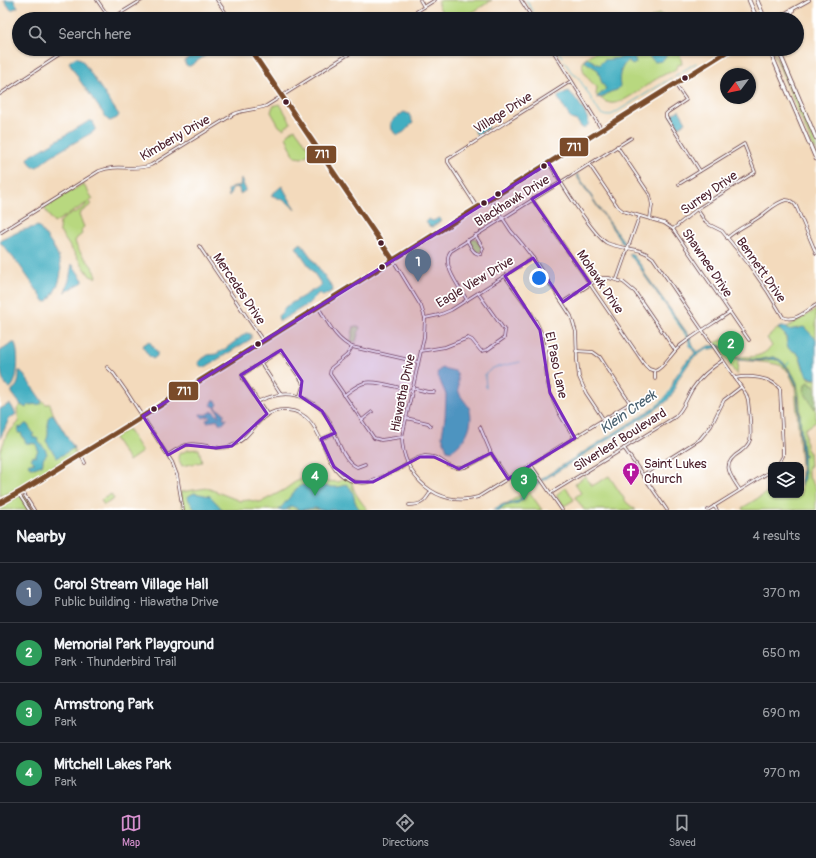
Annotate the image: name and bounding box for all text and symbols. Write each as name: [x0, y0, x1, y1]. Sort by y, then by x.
search box: [12, 12, 804, 56]
icon: search: [26, 23, 48, 45]
text: Search here: [58, 25, 131, 44]
north arrow: [720, 68, 756, 104]
unlabelled marker: [680, 73, 690, 83]
street label: Village Drive: [471, 88, 536, 137]
unlabelled marker: [281, 97, 291, 107]
street label: Kimberly Drive: [137, 111, 213, 164]
line badge: 711: [559, 137, 589, 157]
text: 711: [567, 141, 581, 154]
line badge: 711: [306, 145, 337, 164]
text: 711: [315, 148, 329, 161]
unlabelled marker: [539, 161, 549, 171]
street label: Surrey Drive: [678, 167, 741, 218]
street label: Blackhawk Drive: [472, 171, 553, 230]
unlabelled marker: [493, 189, 503, 199]
unlabelled marker: [479, 198, 489, 208]
street label: Shawnee Drive: [678, 226, 736, 301]
street label: Bennett Drive: [733, 234, 790, 306]
unlabelled marker: [376, 238, 386, 248]
street label: Mohawk Drive: [573, 247, 627, 317]
pin: 1: [405, 249, 431, 282]
street label: Mercedes Drive: [209, 250, 269, 328]
street label: Eagle View Drive: [433, 252, 517, 311]
unlabelled marker: [377, 262, 387, 272]
your location: [529, 268, 549, 288]
street label: El Paso Lane: [541, 330, 571, 400]
pin: 2: [718, 331, 744, 364]
unlabelled marker: [253, 339, 263, 349]
street label: Hiawatha Drive: [387, 352, 419, 433]
line badge: 711: [168, 381, 199, 401]
text: 711: [177, 385, 191, 398]
water label: Klein Creek: [597, 386, 660, 438]
unlabelled marker: [149, 404, 159, 414]
street label: Silverleaf Boulevard: [571, 405, 669, 475]
place label: Saint Lukes Church: [644, 456, 707, 487]
church icon: Saint Lukes Church: [621, 461, 641, 486]
map controls: [768, 462, 804, 498]
button: layers: [768, 462, 804, 498]
pin: 4: [302, 463, 328, 496]
pin: 3: [511, 467, 537, 500]
text: Nearby: [16, 526, 65, 547]
text: 4 results: [753, 528, 800, 544]
text: Carol Stream Village Hall: [54, 575, 209, 594]
text: 1: [26, 585, 32, 601]
text: 370 m: [763, 585, 800, 601]
text: Public building · Hiawatha Drive: [54, 594, 219, 610]
text: Memorial Park Playground: [54, 635, 214, 654]
text: 2: [25, 645, 33, 661]
text: 650 m: [762, 645, 800, 661]
text: Park · Thunderbird Trail: [54, 654, 177, 670]
text: Armstrong Park: [54, 695, 153, 714]
text: 3: [25, 705, 33, 721]
text: 690 m: [762, 705, 800, 721]
text: Park: [54, 714, 77, 730]
text: Mitchell Lakes Park: [54, 755, 171, 774]
text: 4: [25, 765, 33, 781]
text: 970 m: [763, 765, 800, 781]
text: Park: [54, 774, 77, 790]
tab: Map: [120, 812, 142, 849]
tab: Directions: [382, 812, 429, 849]
tab: Saved: [669, 812, 696, 849]

